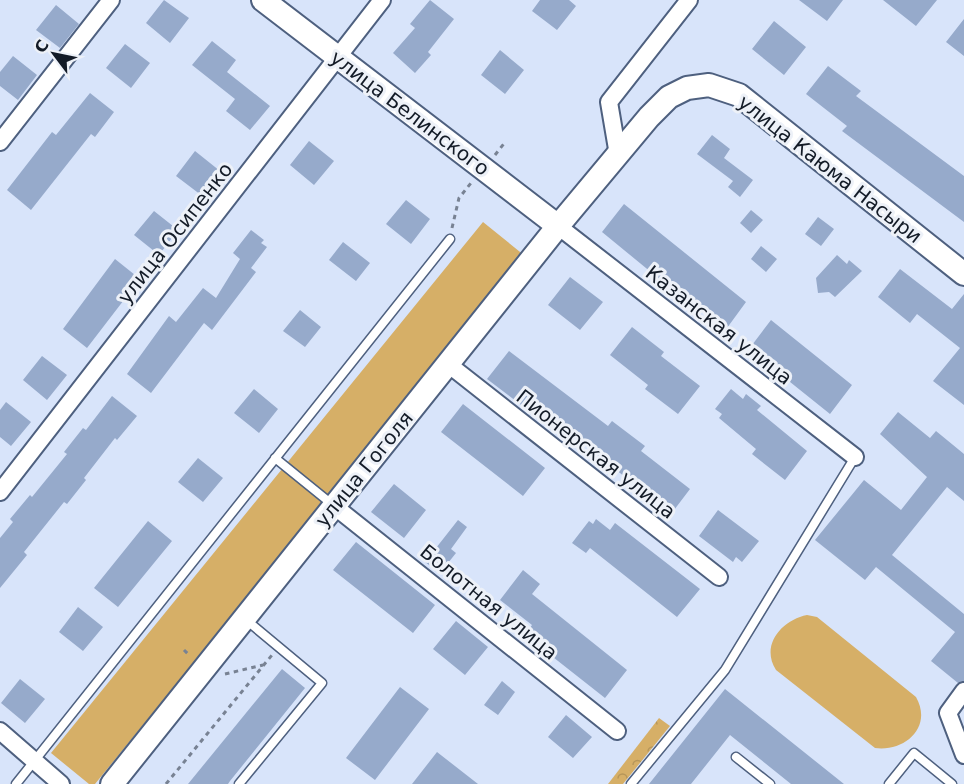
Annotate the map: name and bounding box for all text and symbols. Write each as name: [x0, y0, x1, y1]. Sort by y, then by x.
north arrow: [24, 24, 84, 84]
text: С: [31, 36, 53, 56]
street label: улица Белинского: [326, 45, 494, 181]
street label: улица Каюма Насыри: [733, 90, 927, 248]
street label: улица Осипенко: [112, 158, 238, 308]
street label: Казанская улица: [641, 260, 797, 390]
street label: Пионерская улица: [512, 384, 680, 524]
street label: улица Гоголя: [310, 406, 418, 532]
street label: Болотная улица: [415, 539, 563, 665]

